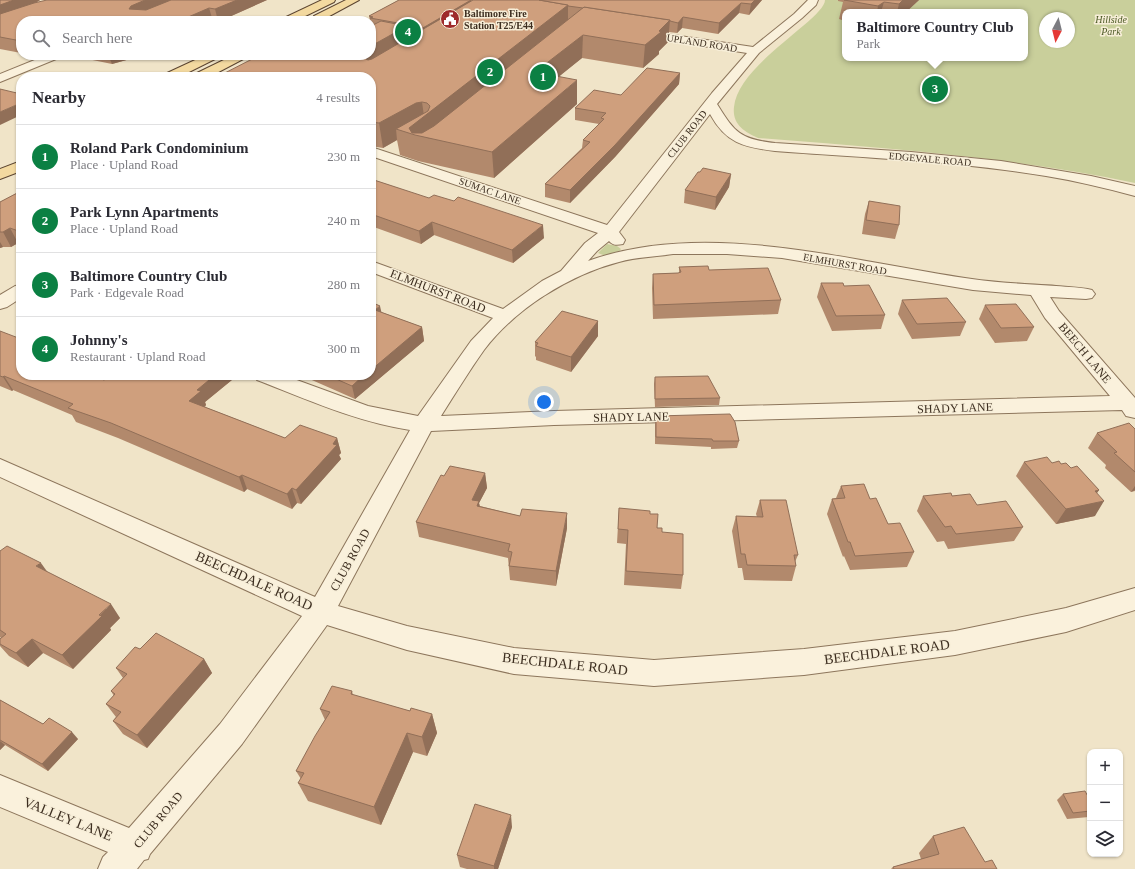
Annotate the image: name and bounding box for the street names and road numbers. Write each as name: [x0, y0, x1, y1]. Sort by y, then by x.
street label: UPLAND ROAD: [666, 32, 738, 54]
street label: CLUB ROAD: [665, 108, 709, 160]
street label: EDGEVALE ROAD: [888, 150, 972, 168]
street label: SUMAC LANE: [458, 175, 522, 207]
street label: ELMHURST ROAD: [802, 251, 888, 277]
street label: ELMHURST ROAD: [388, 266, 488, 316]
street label: BEECH LANE: [1056, 320, 1114, 386]
street label: SHADY LANE: [917, 400, 993, 416]
street label: SHADY LANE: [593, 409, 669, 425]
street label: CLUB ROAD: [327, 526, 373, 594]
street label: BEECHDALE ROAD: [193, 548, 315, 614]
street label: BEECHDALE ROAD: [823, 637, 951, 667]
street label: BEECHDALE ROAD: [501, 650, 629, 678]
street label: CLUB ROAD: [130, 789, 186, 851]
street label: VALLEY LANE: [21, 794, 115, 844]

